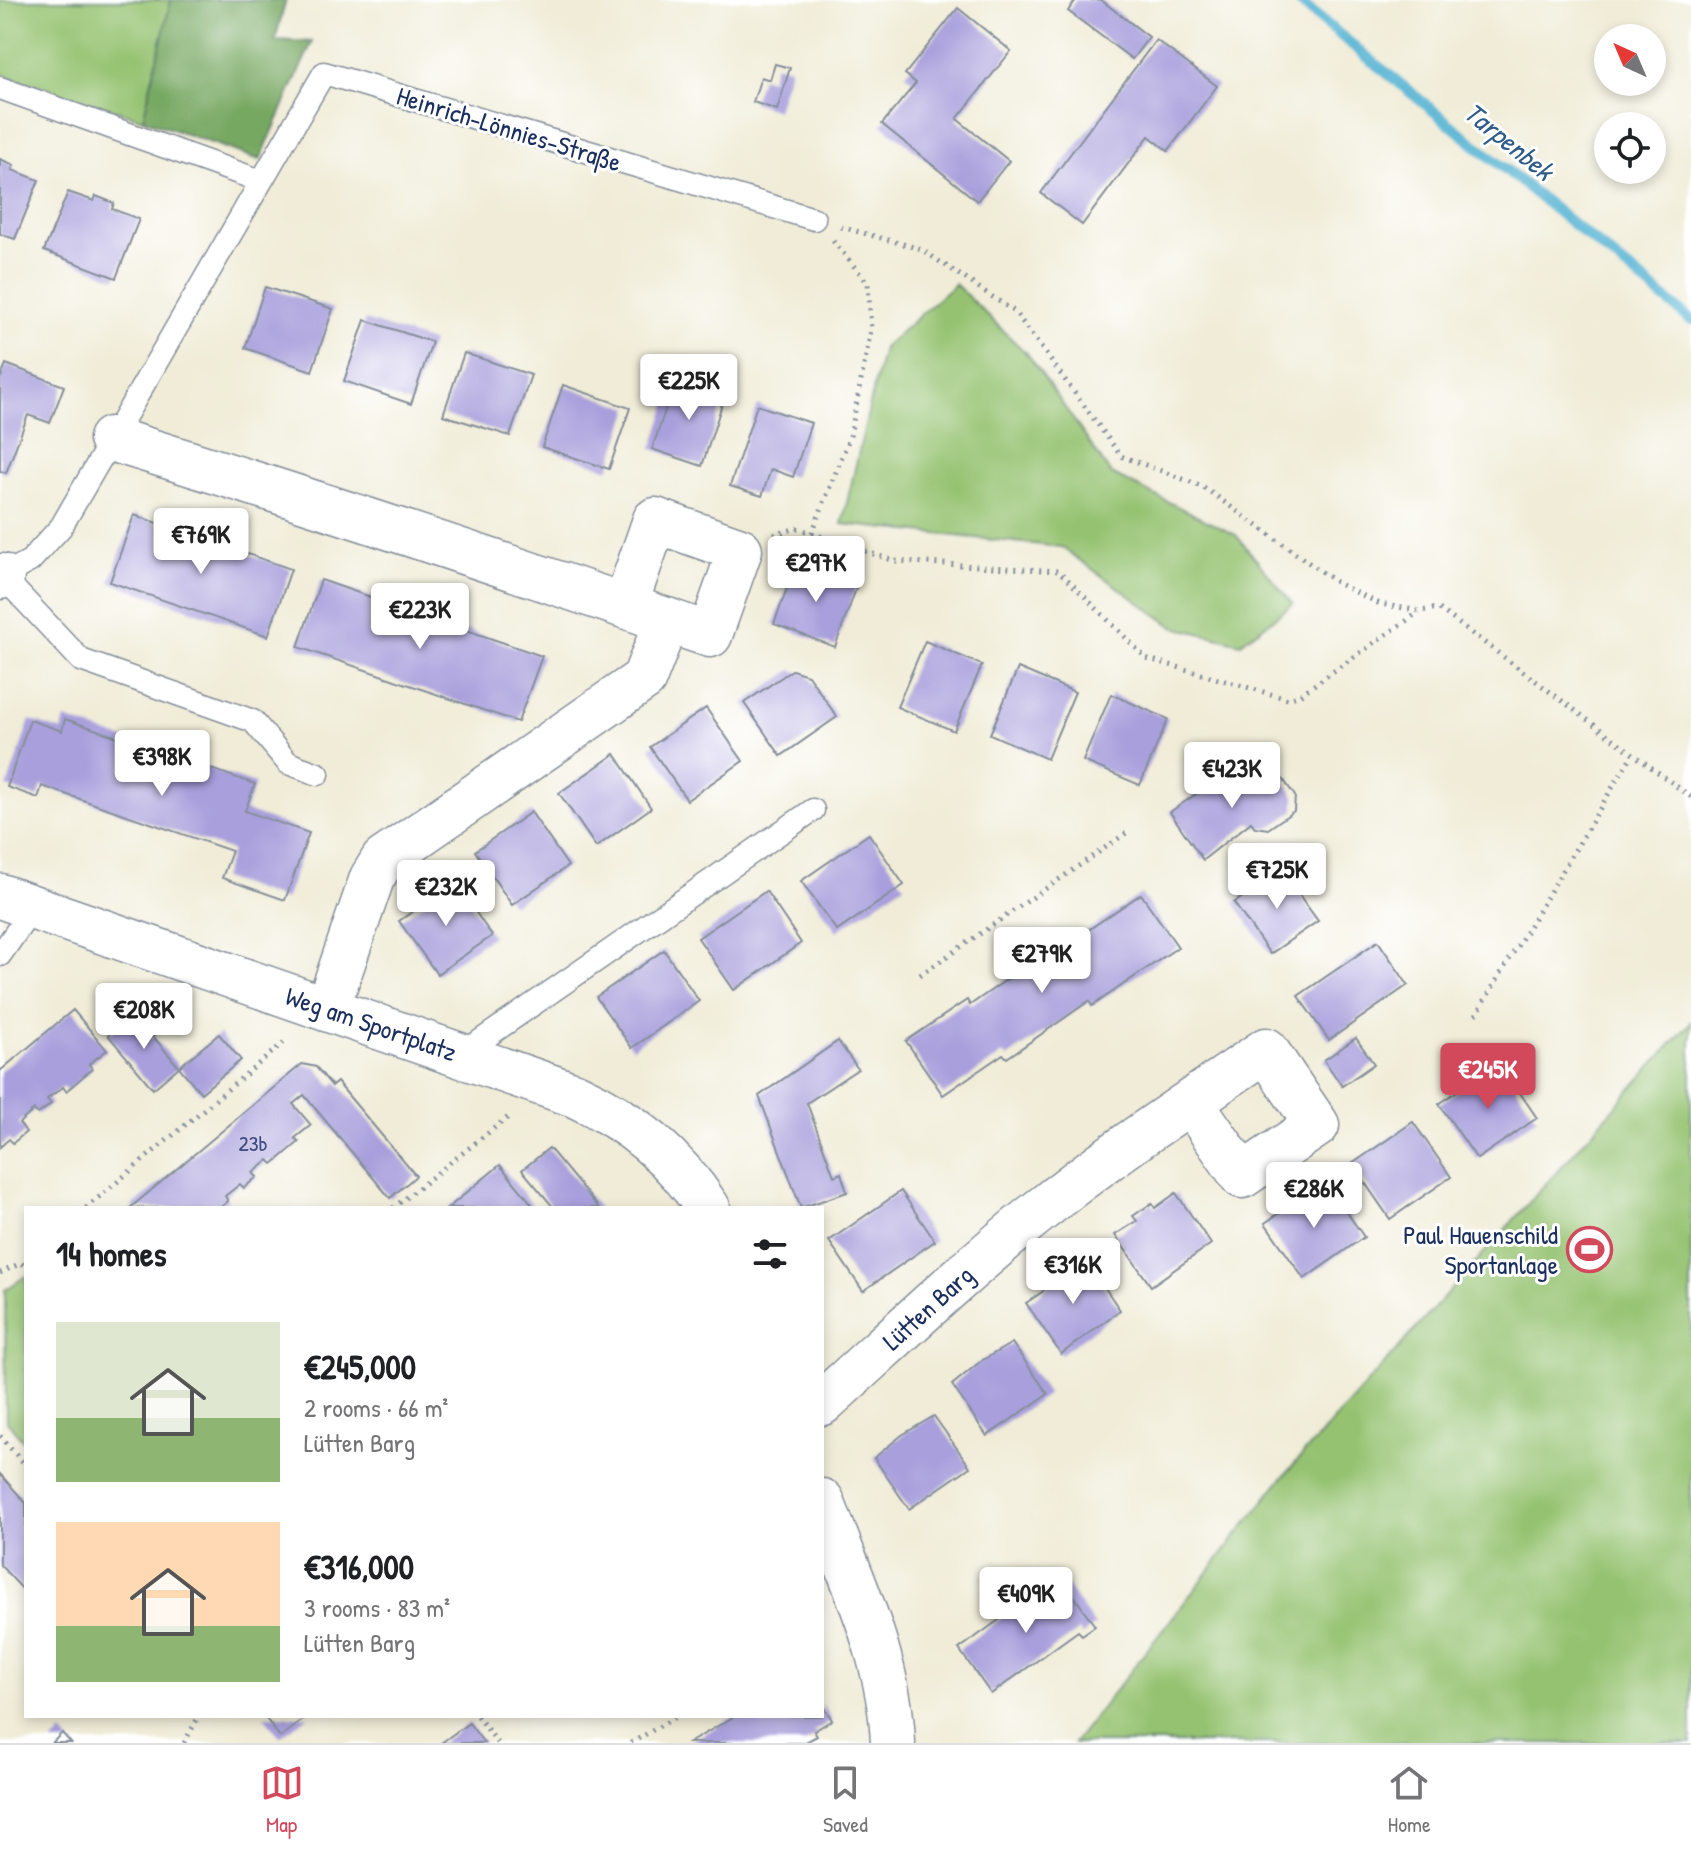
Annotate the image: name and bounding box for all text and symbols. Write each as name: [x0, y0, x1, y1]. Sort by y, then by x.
north arrow: [1594, 24, 1666, 96]
map controls: [1594, 24, 1666, 184]
street label: Heinrich-Lönnies-Straße: [393, 78, 626, 179]
water label: Tarpenbek: [1456, 93, 1564, 190]
button: locate: [1594, 112, 1666, 184]
pin: €225K: [633, 354, 745, 422]
text: €225K: [658, 362, 720, 397]
pin: €769K: [145, 508, 257, 576]
text: €769K: [172, 516, 230, 551]
pin: €297K: [760, 536, 872, 604]
text: €297K: [786, 544, 846, 579]
pin: €223K: [364, 583, 476, 651]
text: €223K: [389, 591, 451, 626]
pin: €398K: [106, 730, 218, 798]
text: €398K: [133, 738, 191, 773]
pin: €423K: [1176, 742, 1288, 810]
text: €423K: [1202, 750, 1262, 785]
pin: €725K: [1221, 843, 1333, 911]
text: €725K: [1246, 851, 1308, 886]
pin: €232K: [390, 860, 502, 928]
text: €232K: [415, 868, 477, 903]
pin: €279K: [986, 927, 1098, 995]
text: €279K: [1012, 935, 1072, 970]
street label: Weg am Sportplatz: [281, 978, 461, 1069]
pin: €208K: [88, 983, 200, 1051]
text: €208K: [113, 991, 175, 1026]
pin: €245K: [1432, 1043, 1544, 1111]
text: €245K: [1458, 1051, 1518, 1086]
house number: 23b: [238, 1128, 268, 1158]
pin: €286K: [1258, 1162, 1370, 1230]
text: €286K: [1284, 1170, 1344, 1205]
place label: Paul Hauenschild Sportanlage: [1403, 1217, 1558, 1282]
sports icon: Paul Hauenschild Sportanlage: [1565, 1226, 1613, 1274]
text: 14 homes: [56, 1231, 167, 1277]
icon: filters: [748, 1232, 792, 1276]
pin: €316K: [1017, 1238, 1129, 1306]
text: €316K: [1044, 1246, 1102, 1281]
street label: Lütten Barg: [875, 1257, 981, 1358]
text: €245,000: [304, 1344, 416, 1390]
icon: home: [120, 1354, 216, 1450]
text: 2 rooms · 66 m²: [304, 1390, 448, 1425]
text: Lütten Barg: [304, 1425, 415, 1460]
text: €316,000: [304, 1544, 414, 1590]
icon: home: [120, 1554, 216, 1650]
pin: €409K: [970, 1567, 1082, 1635]
text: €409K: [997, 1575, 1055, 1610]
text: 3 rooms · 83 m²: [304, 1590, 450, 1625]
text: Lütten Barg: [304, 1625, 415, 1660]
tab: Map: [260, 1761, 304, 1839]
tab: Saved: [823, 1761, 868, 1839]
tab: Home: [1387, 1761, 1431, 1839]

